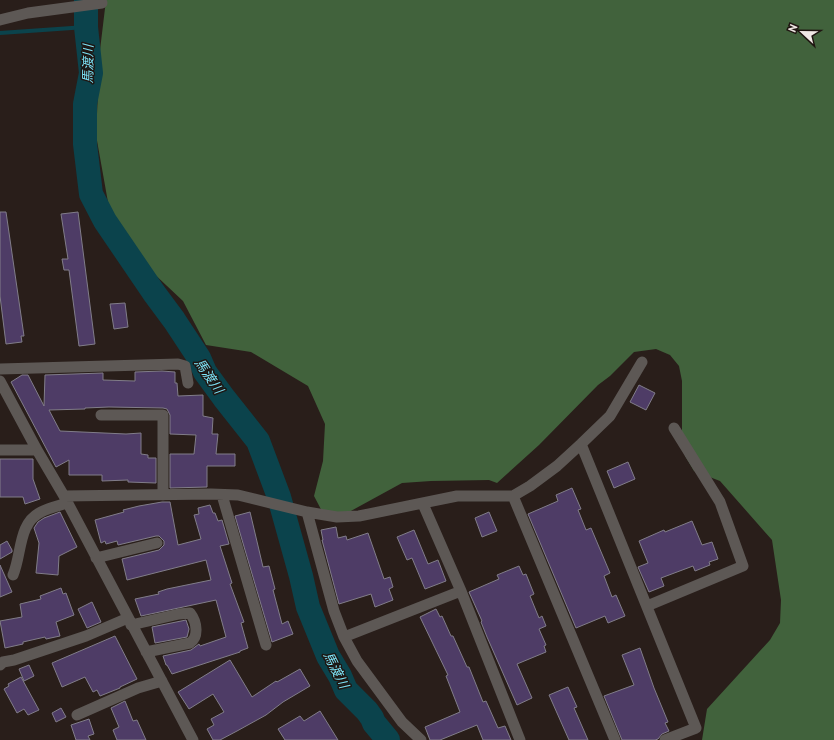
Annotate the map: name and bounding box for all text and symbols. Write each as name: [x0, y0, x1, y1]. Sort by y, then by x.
north arrow: [782, 12, 822, 52]
text: N: [785, 22, 801, 34]
water label: 馬渡川: [79, 42, 97, 84]
water label: 馬渡川: [191, 355, 228, 398]
water label: 馬渡川: [320, 649, 353, 693]

